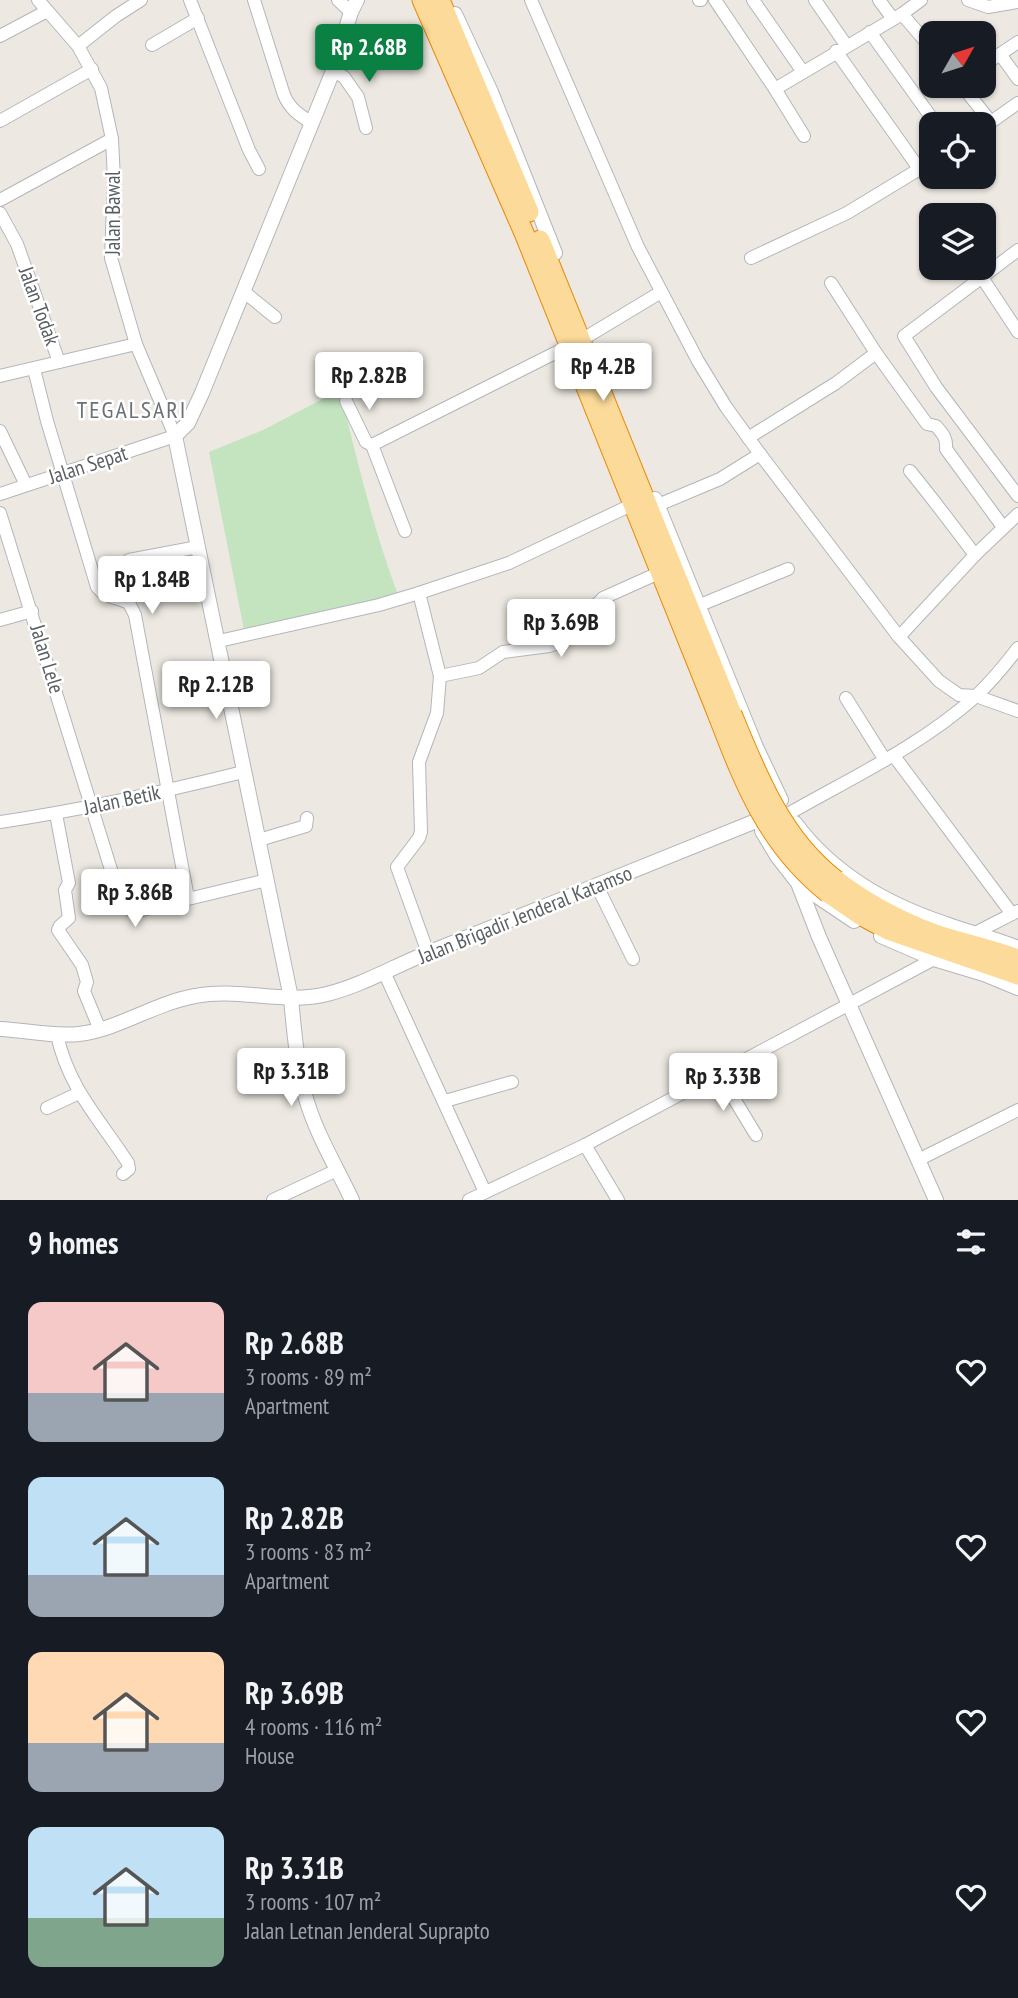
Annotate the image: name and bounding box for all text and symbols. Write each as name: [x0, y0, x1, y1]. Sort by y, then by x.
north arrow: [919, 21, 996, 98]
map controls: [919, 21, 996, 280]
pin: Rp 2.68B: [297, 24, 441, 84]
text: Rp 2.68B: [331, 32, 407, 61]
button: locate: [919, 112, 996, 189]
street label: Jalan Bawal: [99, 171, 126, 256]
button: layers: [919, 203, 996, 280]
street label: Jalan Todak: [12, 262, 66, 349]
pin: Rp 4.2B: [538, 344, 668, 403]
text: Rp 4.2B: [571, 351, 635, 380]
pin: Rp 2.82B: [297, 352, 441, 412]
text: Rp 2.82B: [331, 360, 407, 389]
district label: TEGALSARI: [77, 394, 187, 425]
street label: Jalan Sepat: [44, 439, 131, 490]
pin: Rp 1.84B: [80, 556, 224, 616]
text: Rp 1.84B: [114, 564, 190, 593]
pin: Rp 3.69B: [489, 600, 633, 659]
text: Rp 3.69B: [523, 607, 599, 636]
street label: Jalan Lele: [24, 620, 71, 696]
pin: Rp 2.12B: [144, 662, 288, 721]
text: Rp 2.12B: [178, 669, 254, 698]
street label: Jalan Betik: [80, 778, 163, 821]
street label: Jalan Brigadir Jenderal Katamso: [413, 859, 636, 970]
pin: Rp 3.86B: [63, 870, 207, 929]
text: Rp 3.86B: [97, 877, 173, 906]
pin: Rp 3.31B: [219, 1048, 363, 1108]
pin: Rp 3.33B: [651, 1054, 795, 1113]
text: Rp 3.31B: [253, 1056, 329, 1085]
text: Rp 3.33B: [685, 1061, 761, 1090]
text: 9 homes: [28, 1223, 119, 1262]
icon: filters: [952, 1223, 990, 1261]
text: Rp 2.68B: [245, 1323, 344, 1362]
icon: home: [84, 1330, 168, 1414]
icon: heart: [952, 1353, 990, 1391]
text: 3 rooms · 89 m²: [245, 1362, 372, 1391]
text: Apartment: [245, 1391, 329, 1420]
text: Rp 2.82B: [245, 1498, 344, 1537]
icon: home: [84, 1505, 168, 1589]
icon: heart: [952, 1528, 990, 1566]
text: 3 rooms · 83 m²: [245, 1537, 372, 1566]
text: Apartment: [245, 1566, 329, 1595]
text: Rp 3.69B: [245, 1673, 344, 1712]
icon: home: [84, 1680, 168, 1764]
icon: heart: [952, 1703, 990, 1741]
text: 4 rooms · 116 m²: [245, 1712, 382, 1741]
text: House: [245, 1741, 295, 1770]
text: Rp 3.31B: [245, 1848, 344, 1887]
icon: home: [84, 1855, 168, 1939]
icon: heart: [952, 1878, 990, 1916]
text: 3 rooms · 107 m²: [245, 1887, 381, 1916]
text: Jalan Letnan Jenderal Suprapto: [245, 1916, 490, 1945]

